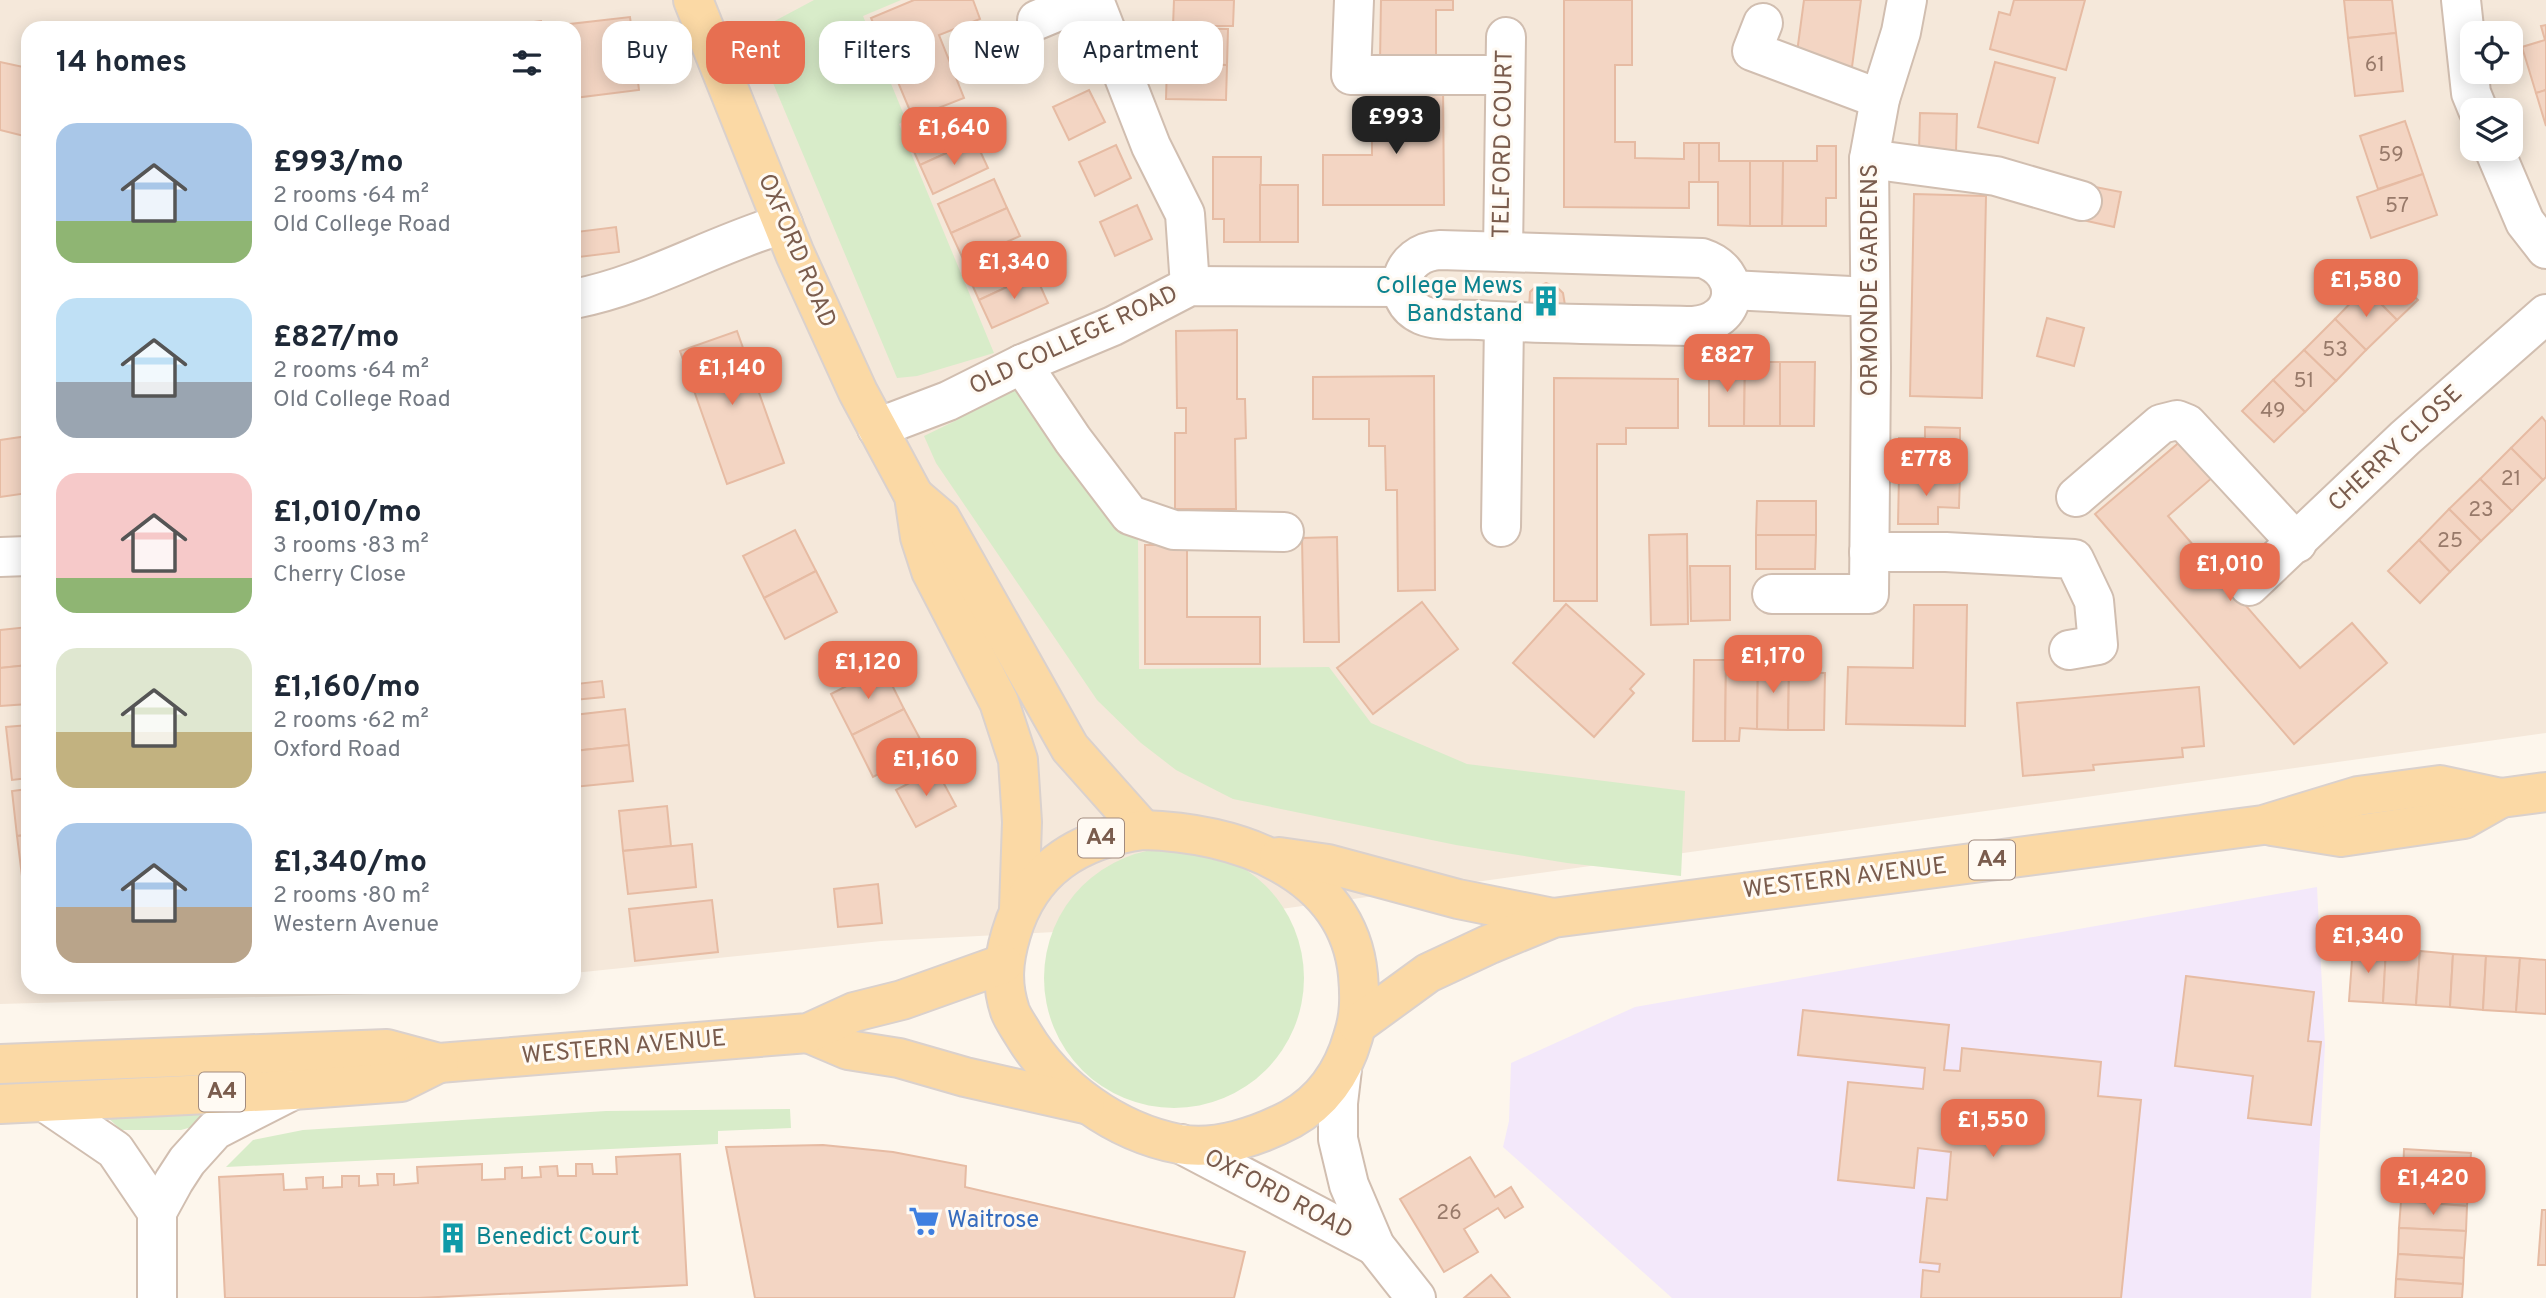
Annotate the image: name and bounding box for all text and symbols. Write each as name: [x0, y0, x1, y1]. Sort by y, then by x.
chip: Buy: [602, 21, 692, 84]
chip: Rent: [706, 21, 805, 84]
chip: Filters: [819, 21, 935, 84]
chip: New: [949, 21, 1044, 84]
chip: Apartment: [1058, 21, 1223, 84]
map controls: [2460, 21, 2523, 161]
button: locate: [2460, 21, 2523, 84]
icon: filters: [508, 44, 546, 82]
text: 14 homes: [56, 45, 187, 82]
street label: TELFORD COURT: [1487, 49, 1521, 239]
house number: 61: [2365, 52, 2385, 79]
pin: £993: [1355, 96, 1437, 156]
button: layers: [2460, 98, 2523, 161]
text: £993: [1368, 104, 1424, 133]
pin: £1,640: [897, 108, 1011, 167]
text: £1,640: [917, 115, 991, 144]
house number: 59: [2378, 142, 2404, 169]
text: £993/mo: [273, 145, 404, 182]
icon: home: [112, 151, 196, 235]
street label: ORMONDE GARDENS: [1856, 164, 1886, 396]
street label: OXFORD ROAD: [750, 170, 842, 332]
text: 2 rooms · 64 m²: [273, 182, 429, 211]
house number: 57: [2385, 193, 2409, 220]
text: Old College Road: [273, 211, 451, 240]
pin: £1,340: [957, 242, 1071, 301]
text: £1,340: [978, 249, 1050, 278]
pin: £1,580: [2309, 260, 2423, 319]
text: £1,580: [2330, 267, 2402, 296]
place label: College Mews Bandstand: [1376, 272, 1523, 330]
street label: OLD COLLEGE ROAD: [965, 279, 1183, 403]
building icon: College Mews Bandstand: [1529, 284, 1563, 318]
text: £827/mo: [273, 320, 399, 357]
icon: home: [112, 326, 196, 410]
pin: £827: [1686, 334, 1768, 394]
house number: 53: [2322, 337, 2348, 364]
text: £827: [1700, 342, 1754, 371]
pin: £1,140: [675, 348, 789, 407]
text: £1,140: [698, 355, 766, 384]
text: 2 rooms · 64 m²: [273, 357, 429, 386]
house number: 51: [2294, 368, 2314, 395]
street label: CHERRY CLOSE: [2323, 379, 2469, 519]
text: Old College Road: [273, 386, 451, 415]
house number: 49: [2260, 398, 2286, 425]
pin: £778: [1885, 438, 1967, 498]
text: £778: [1900, 446, 1952, 475]
house number: 21: [2501, 466, 2521, 493]
text: £1,010/mo: [273, 495, 421, 532]
house number: 23: [2468, 497, 2494, 524]
icon: home: [112, 501, 196, 585]
house number: 25: [2437, 528, 2463, 555]
text: 3 rooms · 83 m²: [273, 532, 429, 561]
pin: £1,010: [2173, 544, 2287, 603]
text: £1,010: [2196, 551, 2264, 580]
text: Cherry Close: [273, 561, 406, 590]
pin: £1,170: [1716, 636, 1830, 695]
pin: £1,120: [811, 642, 925, 701]
text: £1,170: [1740, 643, 1806, 672]
text: £1,120: [834, 649, 902, 678]
text: £1,160/mo: [273, 670, 420, 707]
icon: home: [112, 676, 196, 760]
text: 2 rooms · 62 m²: [273, 707, 429, 736]
text: Oxford Road: [273, 736, 401, 765]
pin: £1,160: [869, 738, 983, 798]
text: £1,160: [892, 746, 960, 775]
road number: A4: [1078, 818, 1124, 858]
road number: A4: [1969, 840, 2015, 880]
text: £1,340/mo: [273, 845, 427, 882]
icon: home: [112, 851, 196, 935]
street label: WESTERN AVENUE: [1741, 852, 1949, 906]
text: 2 rooms · 80 m²: [273, 882, 430, 911]
text: Western Avenue: [273, 911, 439, 940]
pin: £1,340: [2311, 916, 2425, 975]
text: £1,340: [2332, 923, 2404, 952]
street label: WESTERN AVENUE: [521, 1024, 727, 1072]
road number: A4: [199, 1072, 245, 1112]
pin: £1,550: [1936, 1100, 2050, 1159]
text: £1,550: [1957, 1107, 2029, 1136]
street label: OXFORD ROAD: [1198, 1143, 1358, 1247]
pin: £1,420: [2376, 1158, 2490, 1217]
text: £1,420: [2396, 1165, 2470, 1194]
house number: 26: [1436, 1200, 1462, 1227]
supermarket icon: Waitrose: [907, 1204, 941, 1238]
place label: Waitrose: [947, 1206, 1039, 1236]
building icon: Benedict Court: [436, 1221, 470, 1255]
place label: Benedict Court: [476, 1223, 640, 1253]

